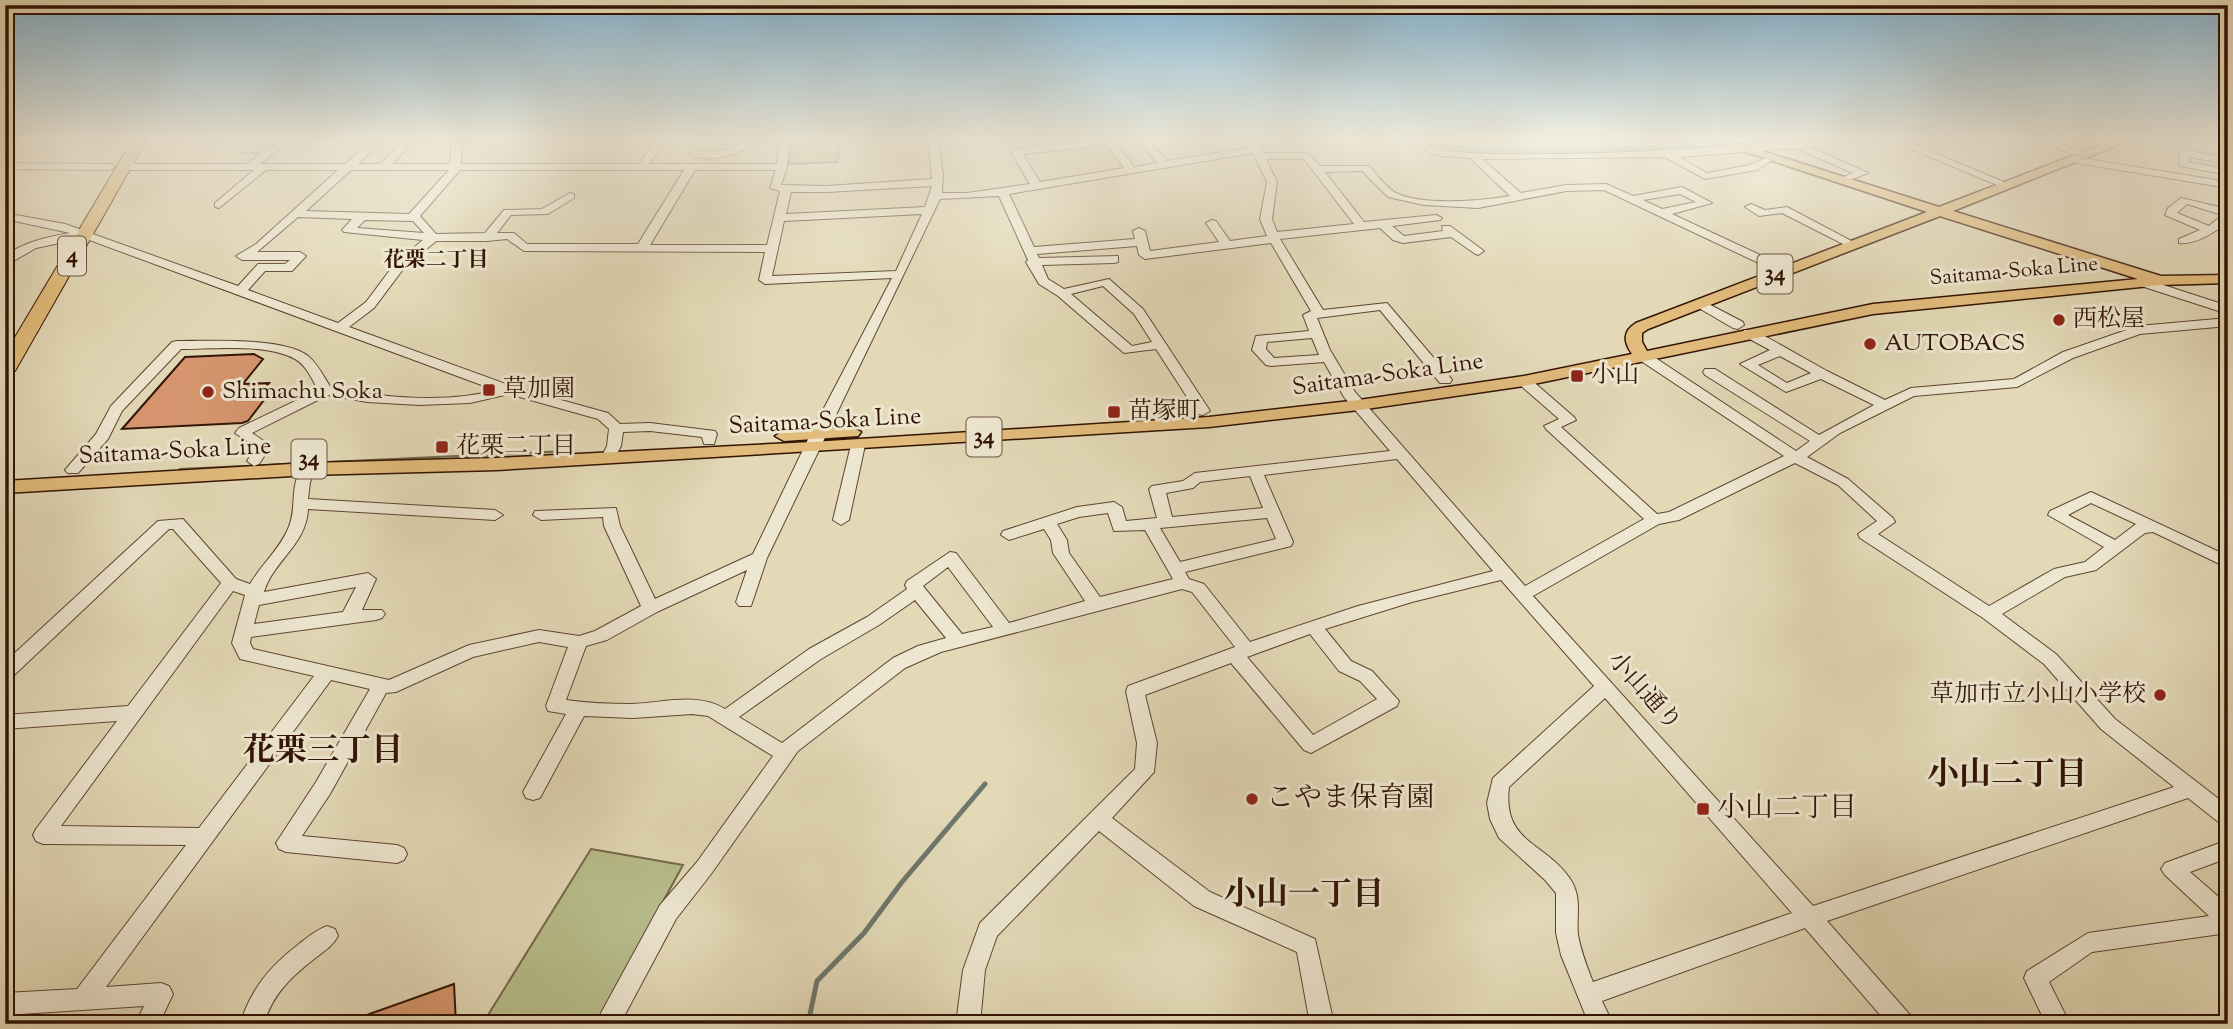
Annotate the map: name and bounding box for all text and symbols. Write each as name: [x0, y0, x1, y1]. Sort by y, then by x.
road number: 4: [58, 236, 86, 276]
district label: 花栗二丁目: [384, 246, 489, 276]
street label: Saitama-Soka Line: [1929, 250, 2099, 294]
road number: 34: [1758, 255, 1792, 294]
place label: 西松屋: [2073, 303, 2145, 337]
marker: 西松屋: [2051, 312, 2067, 328]
place label: AUTOBACS: [1884, 327, 2025, 361]
marker: AUTOBACS: [1862, 336, 1878, 352]
street label: Saitama-Soka Line: [1290, 345, 1486, 405]
place label: 小山: [1591, 359, 1639, 393]
marker: 小山: [1569, 368, 1585, 384]
place label: 草加園: [503, 373, 575, 407]
place label: Shimachu Soka: [222, 375, 383, 409]
marker: 草加園: [481, 382, 497, 398]
marker: Shimachu Soka: [200, 384, 216, 400]
place label: 苗塚町: [1128, 395, 1200, 429]
street label: Saitama-Soka Line: [728, 400, 922, 444]
marker: 苗塚町: [1106, 404, 1122, 420]
road number: 34: [967, 418, 1002, 457]
street label: Saitama-Soka Line: [78, 430, 272, 474]
place label: 花栗二丁目: [456, 430, 576, 464]
marker: 花栗二丁目: [434, 439, 450, 455]
road number: 34: [292, 440, 326, 478]
street label: 小山通り: [1599, 645, 1689, 739]
place label: 草加市立小山小学校: [1930, 678, 2146, 712]
marker: 草加市立小山小学校: [2152, 687, 2168, 703]
district label: 花栗三丁目: [243, 729, 403, 775]
district label: 小山二丁目: [1927, 753, 2087, 799]
place label: こやま保育園: [1266, 779, 1434, 819]
place label: 小山二丁目: [1717, 789, 1857, 829]
marker: こやま保育園: [1244, 791, 1260, 807]
marker: 小山二丁目: [1695, 801, 1711, 817]
district label: 小山一丁目: [1224, 873, 1384, 919]

